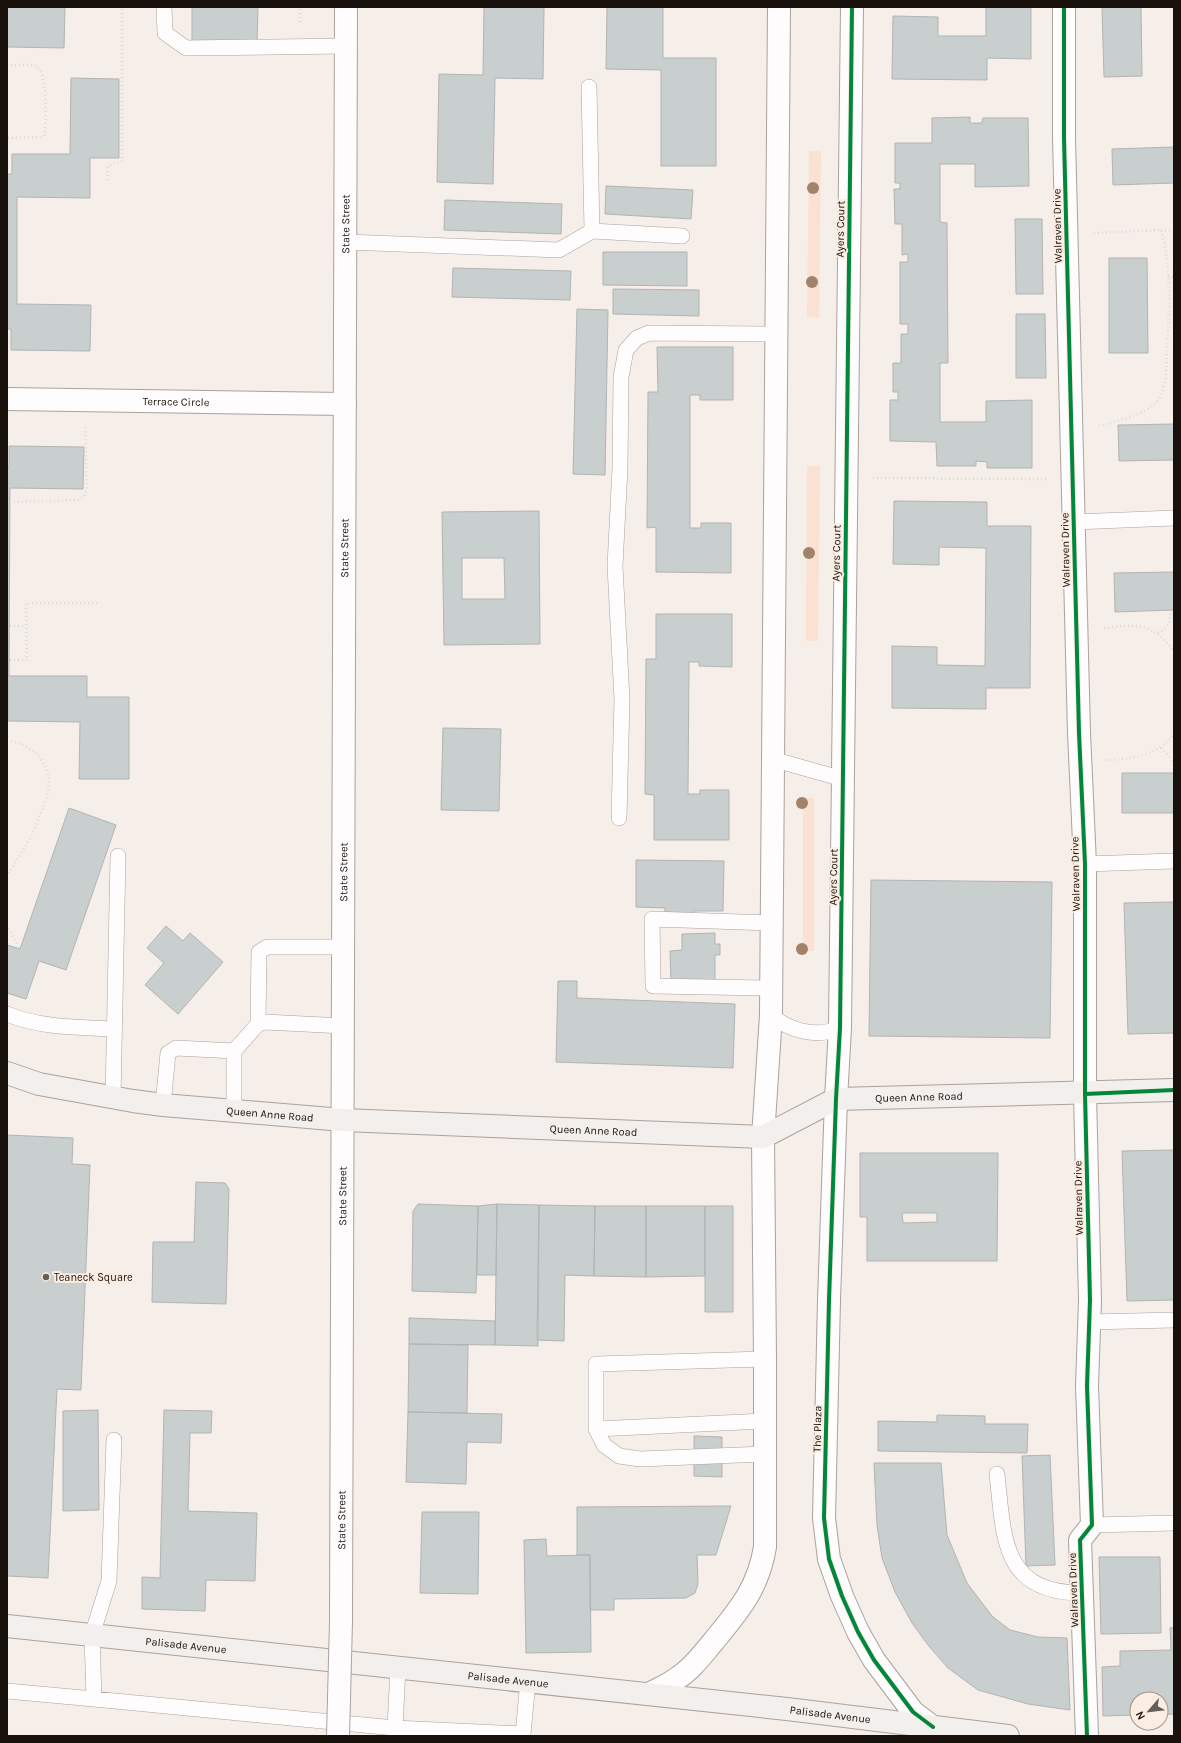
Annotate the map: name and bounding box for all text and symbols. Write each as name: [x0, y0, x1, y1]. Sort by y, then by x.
street label: Walraven Drive: [1050, 188, 1065, 263]
street label: State Street: [339, 194, 352, 254]
street label: Ayers Court: [834, 201, 847, 257]
street label: Terrace Circle: [142, 395, 210, 409]
street label: Walraven Drive: [1058, 512, 1073, 587]
street label: State Street: [338, 518, 351, 578]
street label: Ayers Court: [830, 525, 843, 581]
street label: Walraven Drive: [1068, 836, 1083, 911]
street label: State Street: [337, 842, 350, 902]
street label: Ayers Court: [827, 849, 840, 905]
street label: Queen Anne Road: [875, 1090, 963, 1105]
street label: Queen Anne Road: [226, 1104, 314, 1125]
street label: Queen Anne Road: [549, 1122, 638, 1139]
street label: Walraven Drive: [1071, 1160, 1086, 1235]
street label: State Street: [336, 1166, 349, 1226]
place label: Teaneck Square: [54, 1271, 133, 1284]
marker: Teaneck Square: [41, 1272, 51, 1282]
street label: The Plaza: [811, 1405, 824, 1453]
street label: State Street: [335, 1490, 348, 1550]
street label: Walraven Drive: [1066, 1552, 1081, 1628]
street label: Palisade Avenue: [145, 1635, 227, 1656]
street label: Palisade Avenue: [467, 1669, 550, 1691]
north arrow: [1129, 1691, 1169, 1731]
street label: Palisade Avenue: [789, 1703, 872, 1726]
text: N: [1133, 1709, 1148, 1722]

